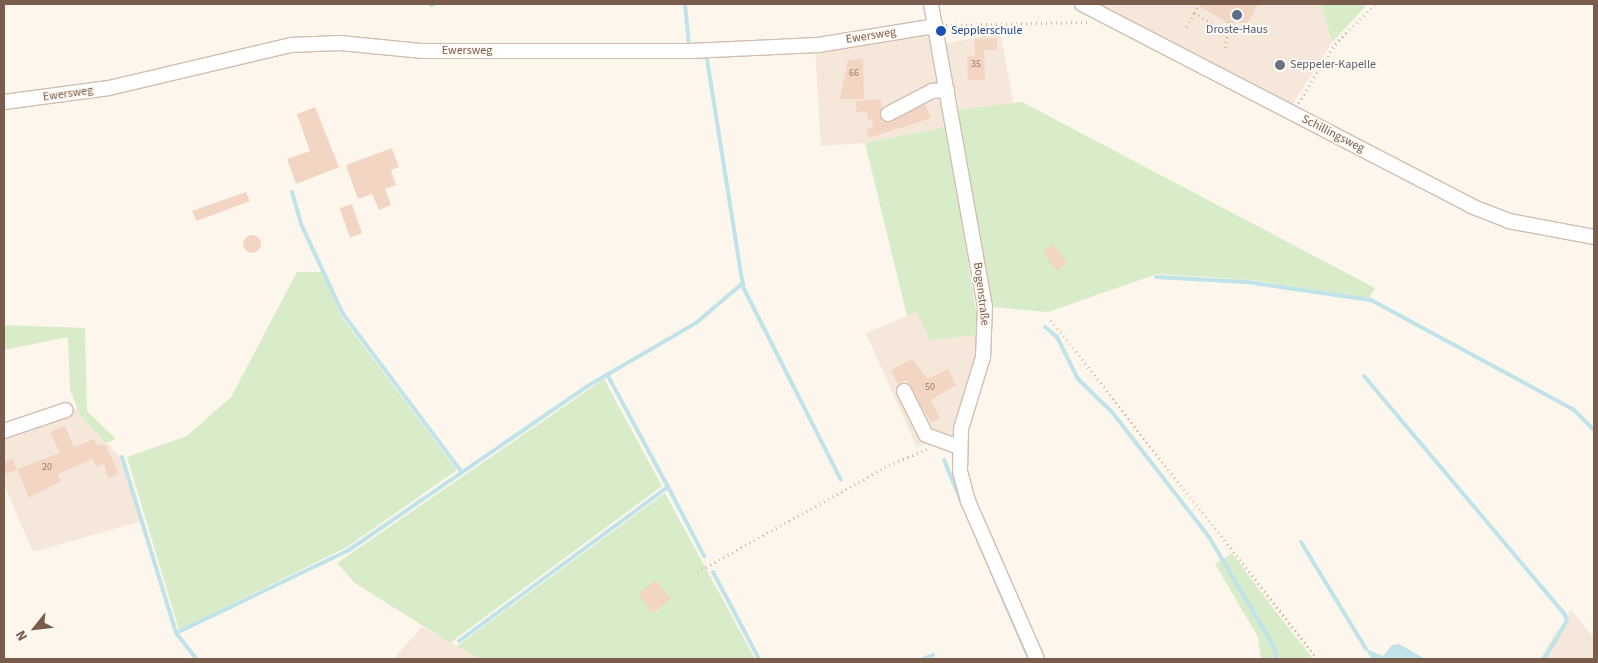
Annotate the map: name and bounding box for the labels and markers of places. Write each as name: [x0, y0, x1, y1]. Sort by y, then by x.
marker: Droste-Haus: [1231, 9, 1243, 21]
place label: Droste-Haus: [1206, 23, 1268, 37]
place label: Sepplerschule: [951, 24, 1022, 38]
marker: Sepplerschule: [935, 25, 947, 37]
place label: Seppeler-Kapelle: [1290, 58, 1376, 72]
marker: Seppeler-Kapelle: [1274, 59, 1286, 71]

